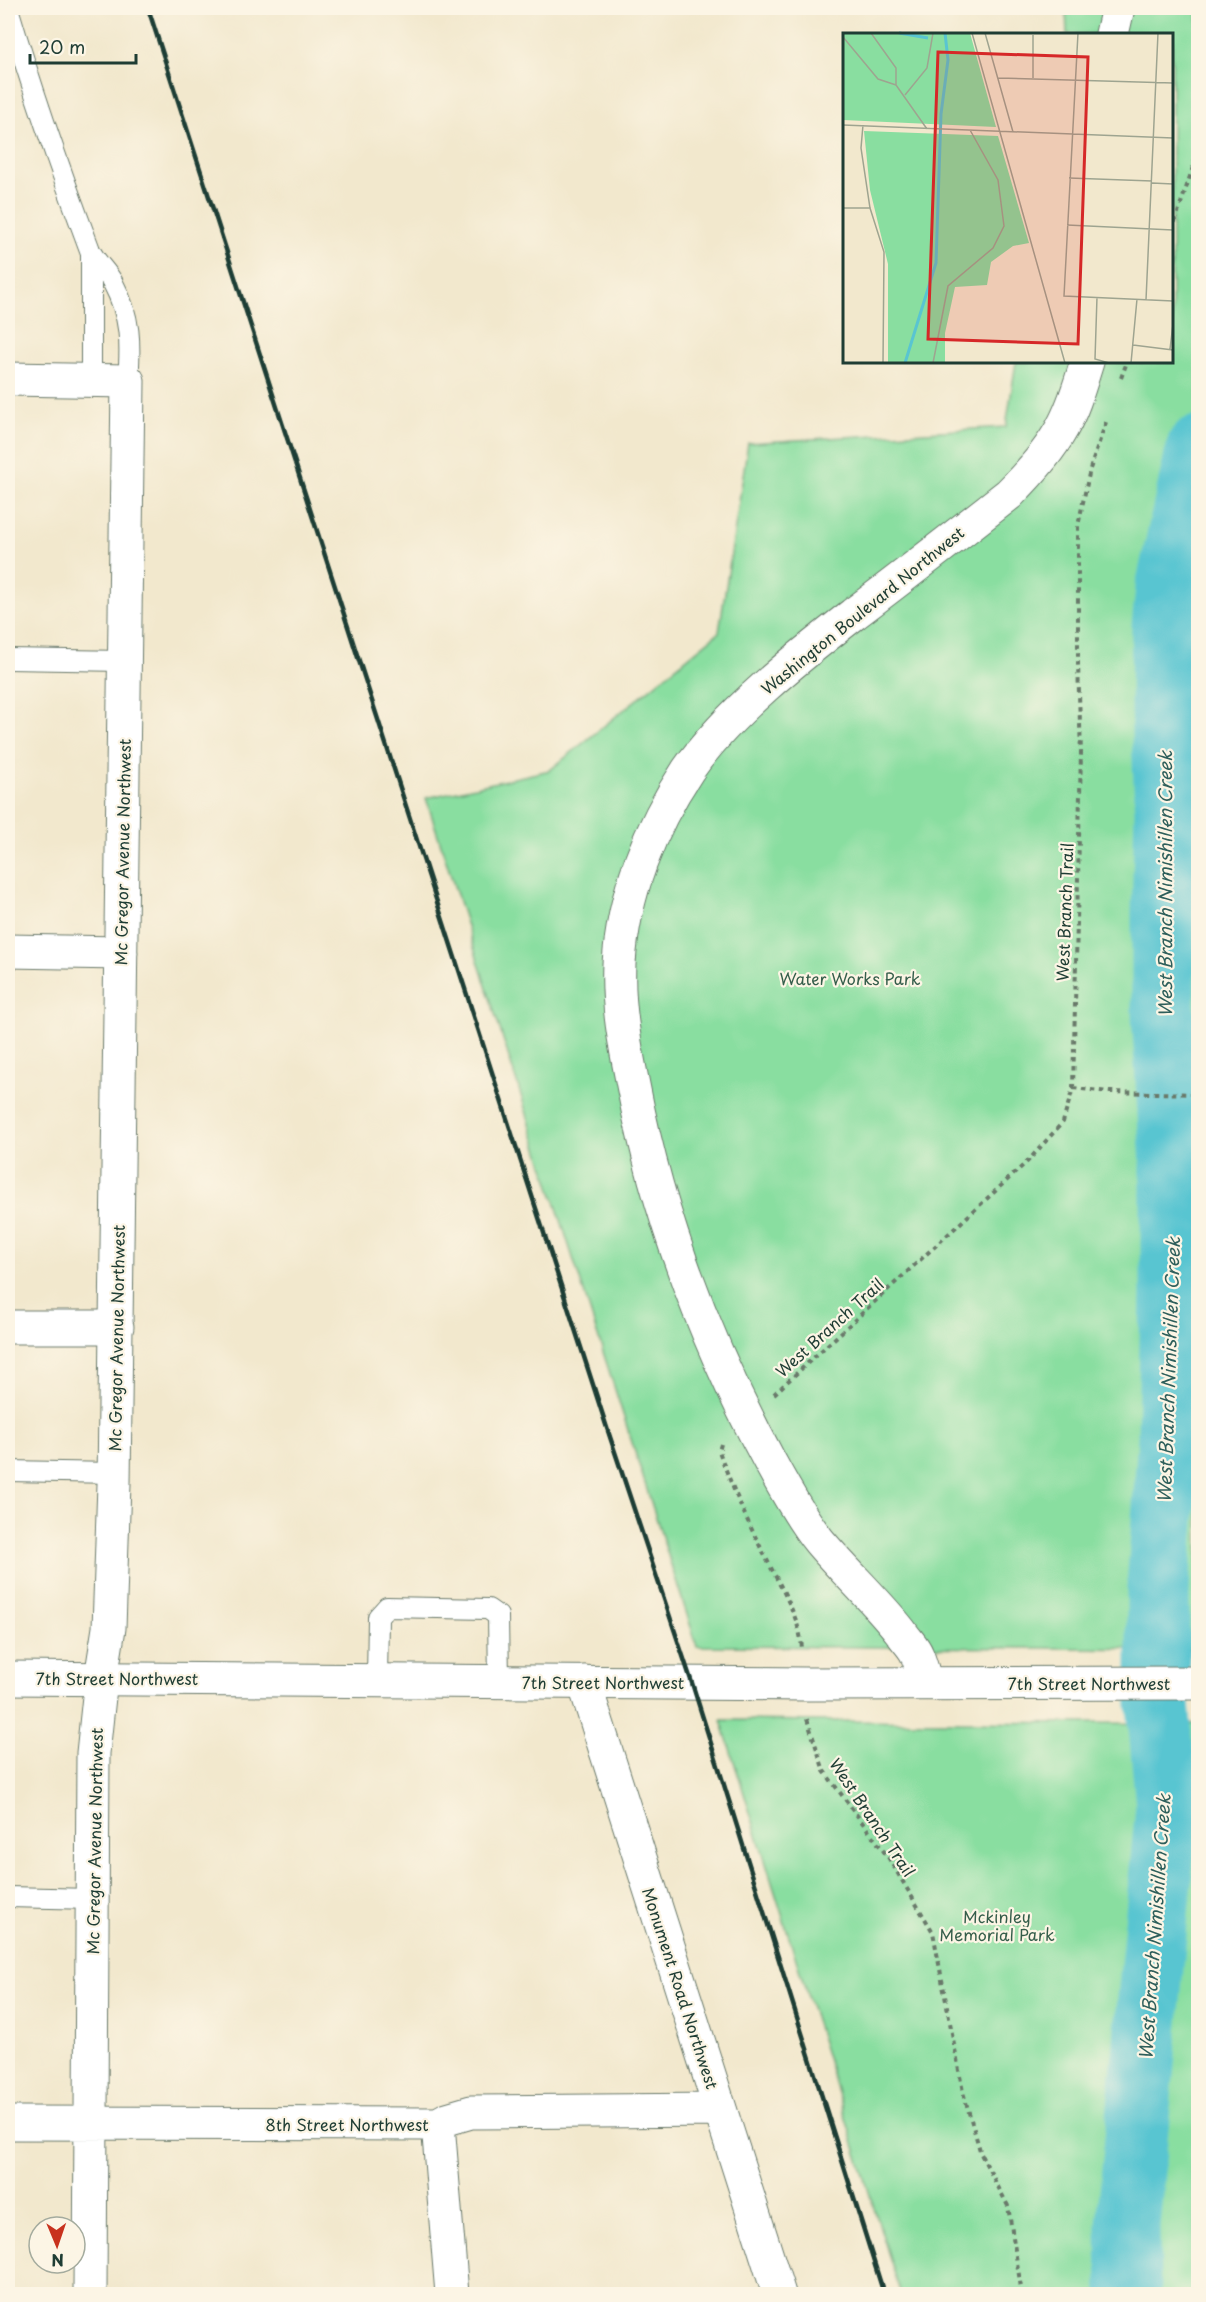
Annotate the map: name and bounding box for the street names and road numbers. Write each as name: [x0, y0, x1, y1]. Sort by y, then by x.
street label: Washington Boulevard Northwest: [755, 520, 969, 700]
street label: Mc Gregor Avenue Northwest: [108, 739, 136, 965]
street label: West Branch Trail: [1050, 842, 1078, 982]
street label: Mc Gregor Avenue Northwest: [102, 1225, 130, 1451]
street label: West Branch Trail: [769, 1272, 889, 1382]
street label: 7th Street Northwest: [36, 1666, 198, 1690]
street label: 7th Street Northwest: [522, 1670, 684, 1694]
street label: 7th Street Northwest: [1008, 1671, 1170, 1695]
street label: Mc Gregor Avenue Northwest: [80, 1728, 108, 1954]
street label: West Branch Trail: [824, 1753, 922, 1881]
street label: Monument Road Northwest: [637, 1884, 725, 2092]
street label: 8th Street Northwest: [265, 2112, 429, 2136]

